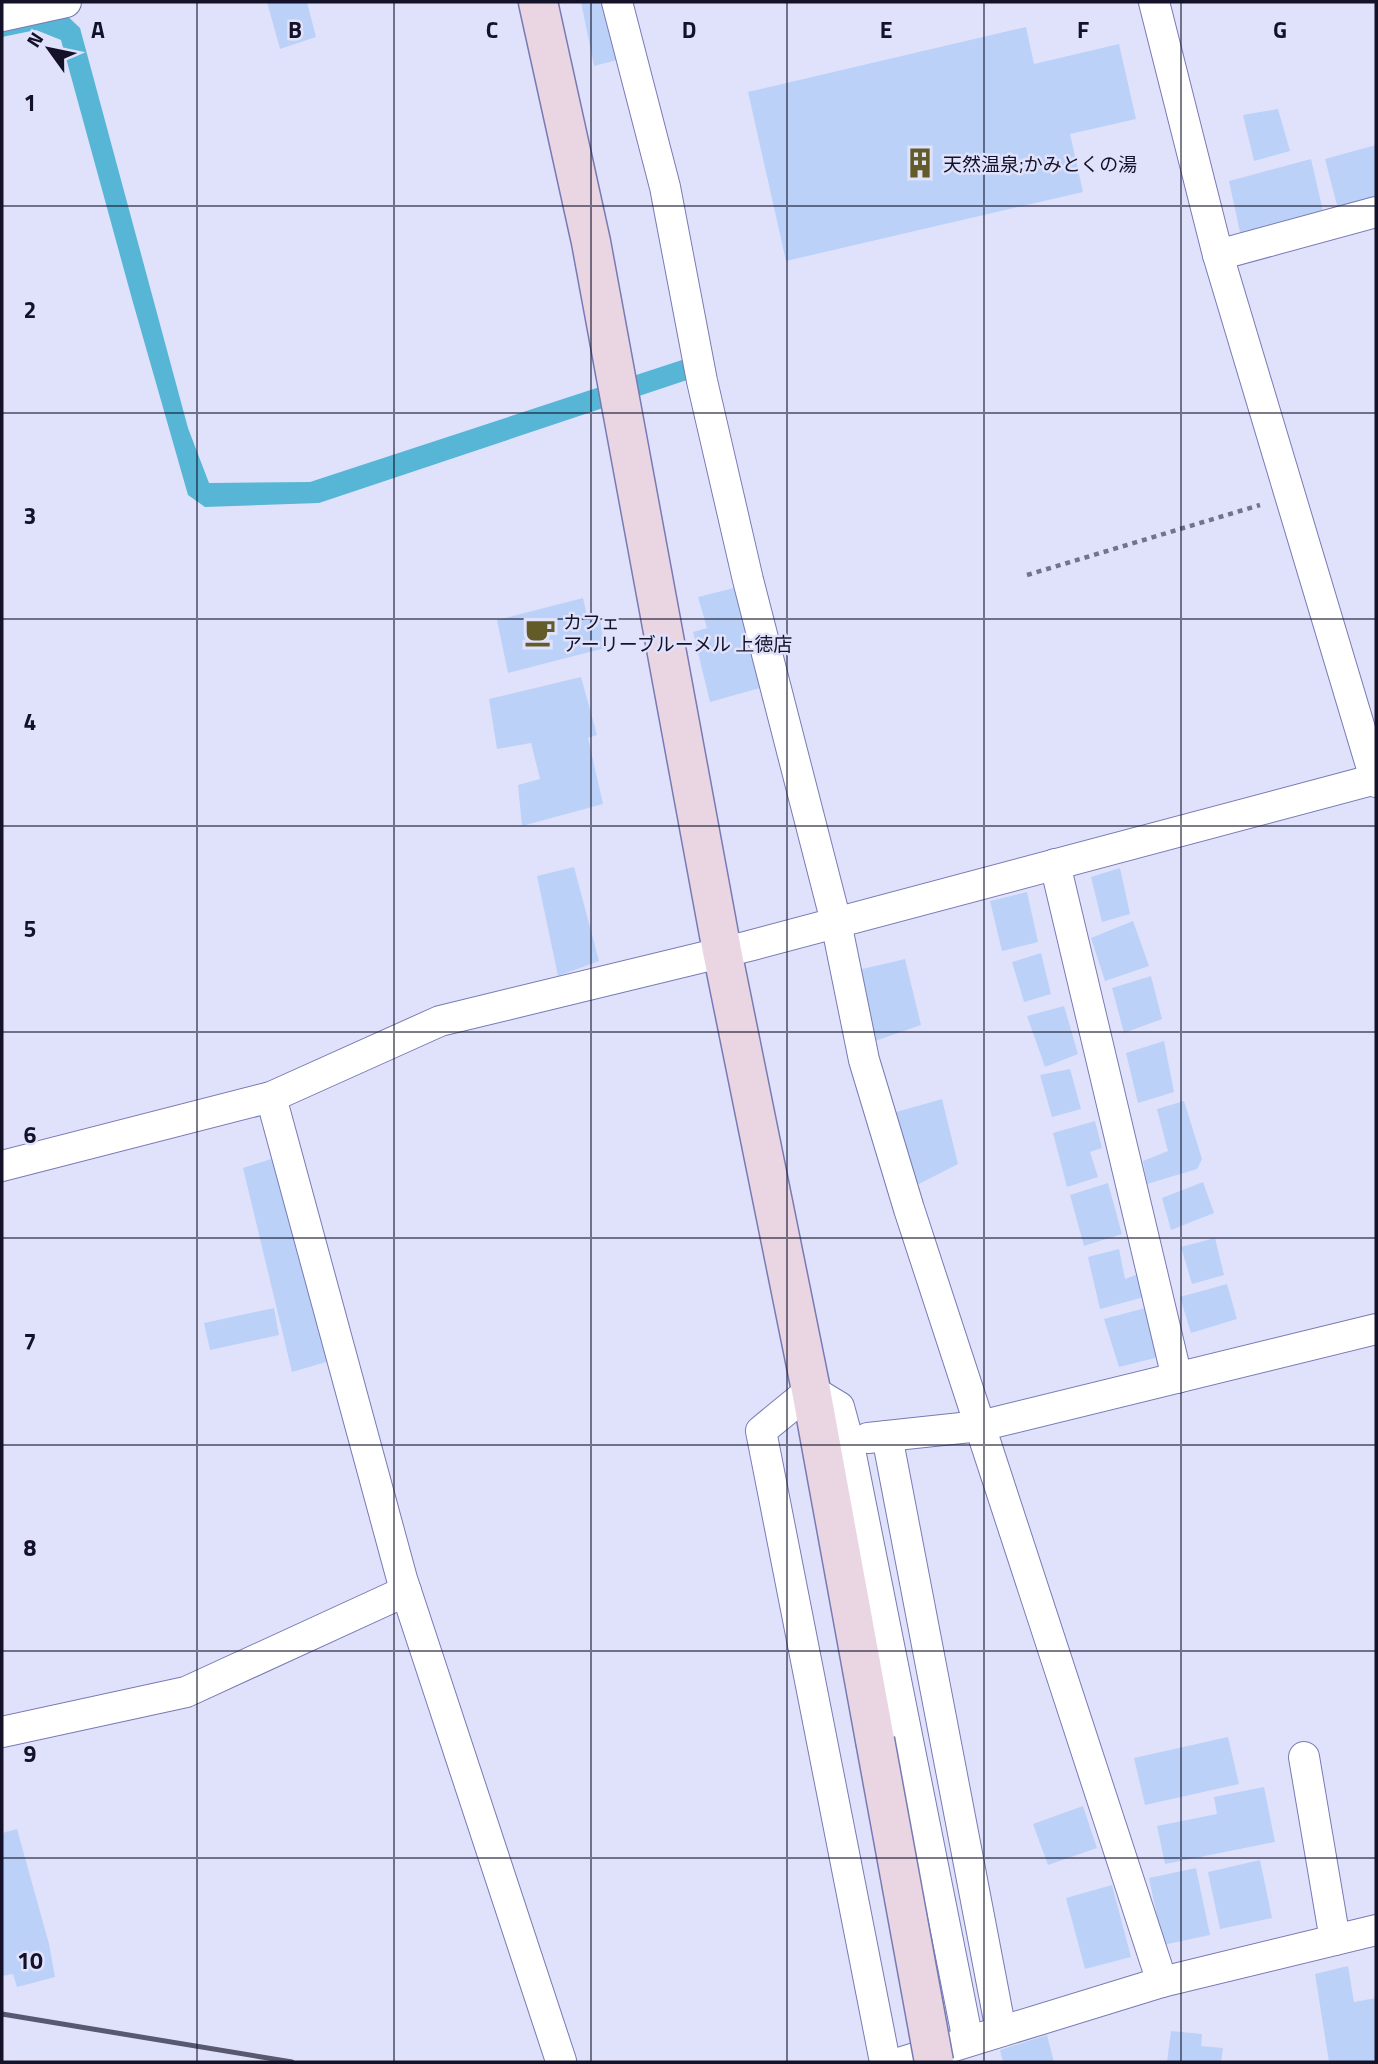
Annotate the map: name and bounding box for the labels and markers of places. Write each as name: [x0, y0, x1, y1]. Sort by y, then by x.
building icon: 天然温泉;かみとくの湯: [903, 146, 937, 180]
place label: 天然温泉;かみとくの湯: [943, 149, 1137, 178]
place label: カフェ アーリーブルーメル 上徳店: [563, 607, 792, 658]
cafe icon: カフェ アーリーブルーメル 上徳店: [523, 615, 557, 649]

